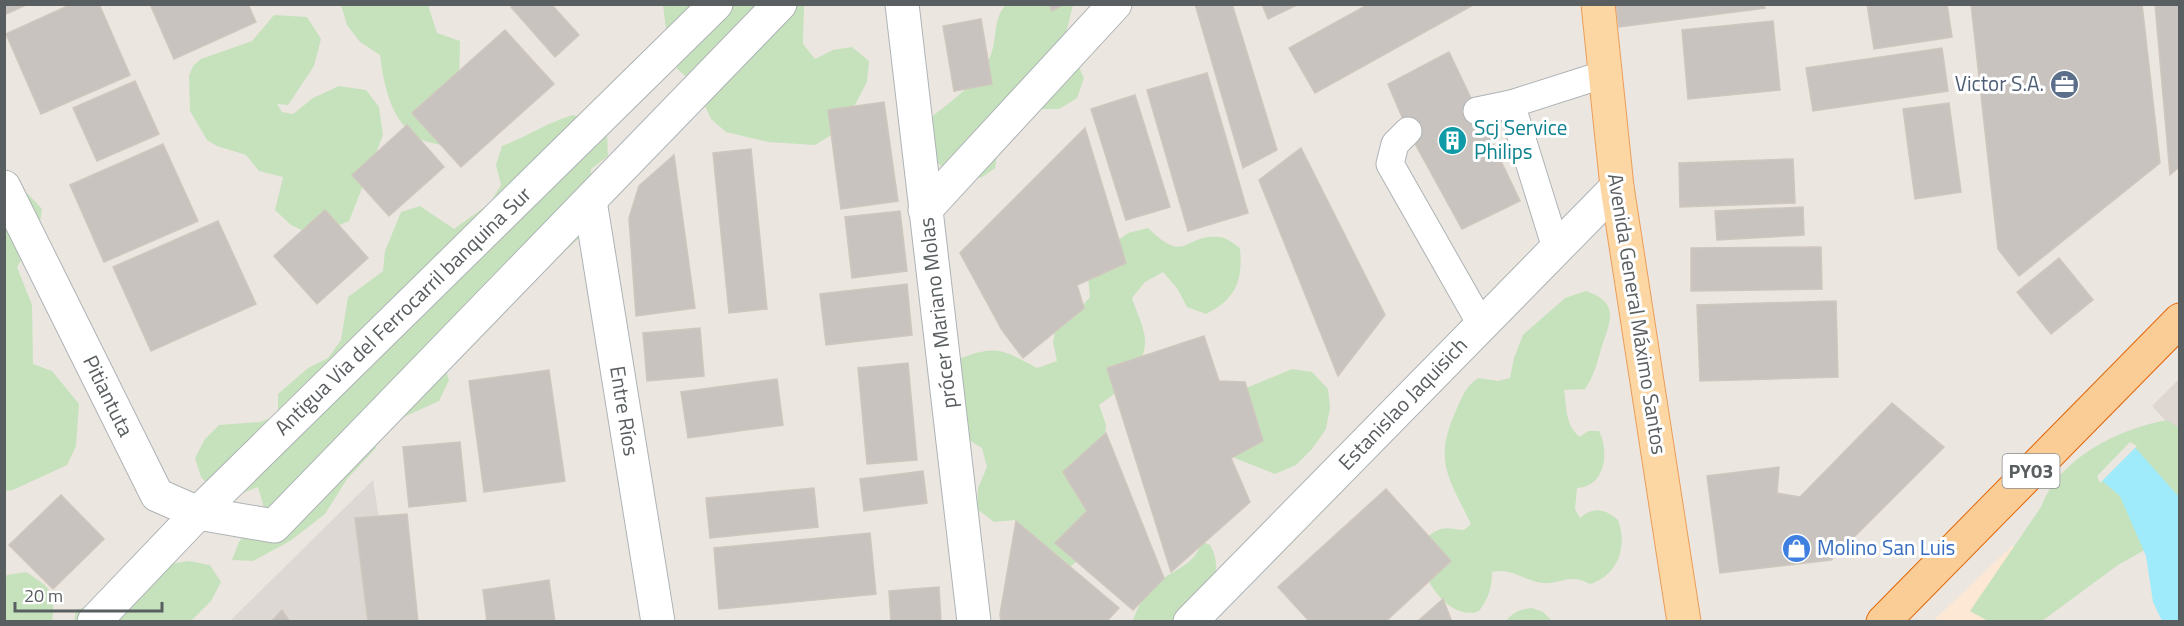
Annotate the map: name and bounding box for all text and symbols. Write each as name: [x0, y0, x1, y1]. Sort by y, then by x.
place label: Victor S.A.: [1955, 67, 2044, 99]
office icon: Victor S.A.: [2049, 68, 2081, 100]
place label: Scj Service Philips: [1474, 111, 1567, 167]
building icon: Scj Service Philips: [1437, 124, 1469, 156]
street label: Avenida General Máximo Santos: [1600, 171, 1676, 457]
street label: Antigua Via del Ferrocarril banquina Sur: [266, 178, 538, 442]
street label: prócer Mariano Molas: [909, 216, 965, 410]
street label: Estanislao Jaquisich: [1330, 330, 1474, 477]
street label: Pitiantuta: [75, 349, 143, 442]
street label: Entre Ríos: [602, 363, 648, 458]
road number: PY03: [2002, 454, 2060, 488]
place label: Molino San Luis: [1817, 531, 1955, 563]
shop icon: Molino San Luis: [1780, 532, 1812, 564]
scale bar: [15, 575, 162, 613]
text: 20 m: [24, 582, 63, 609]

